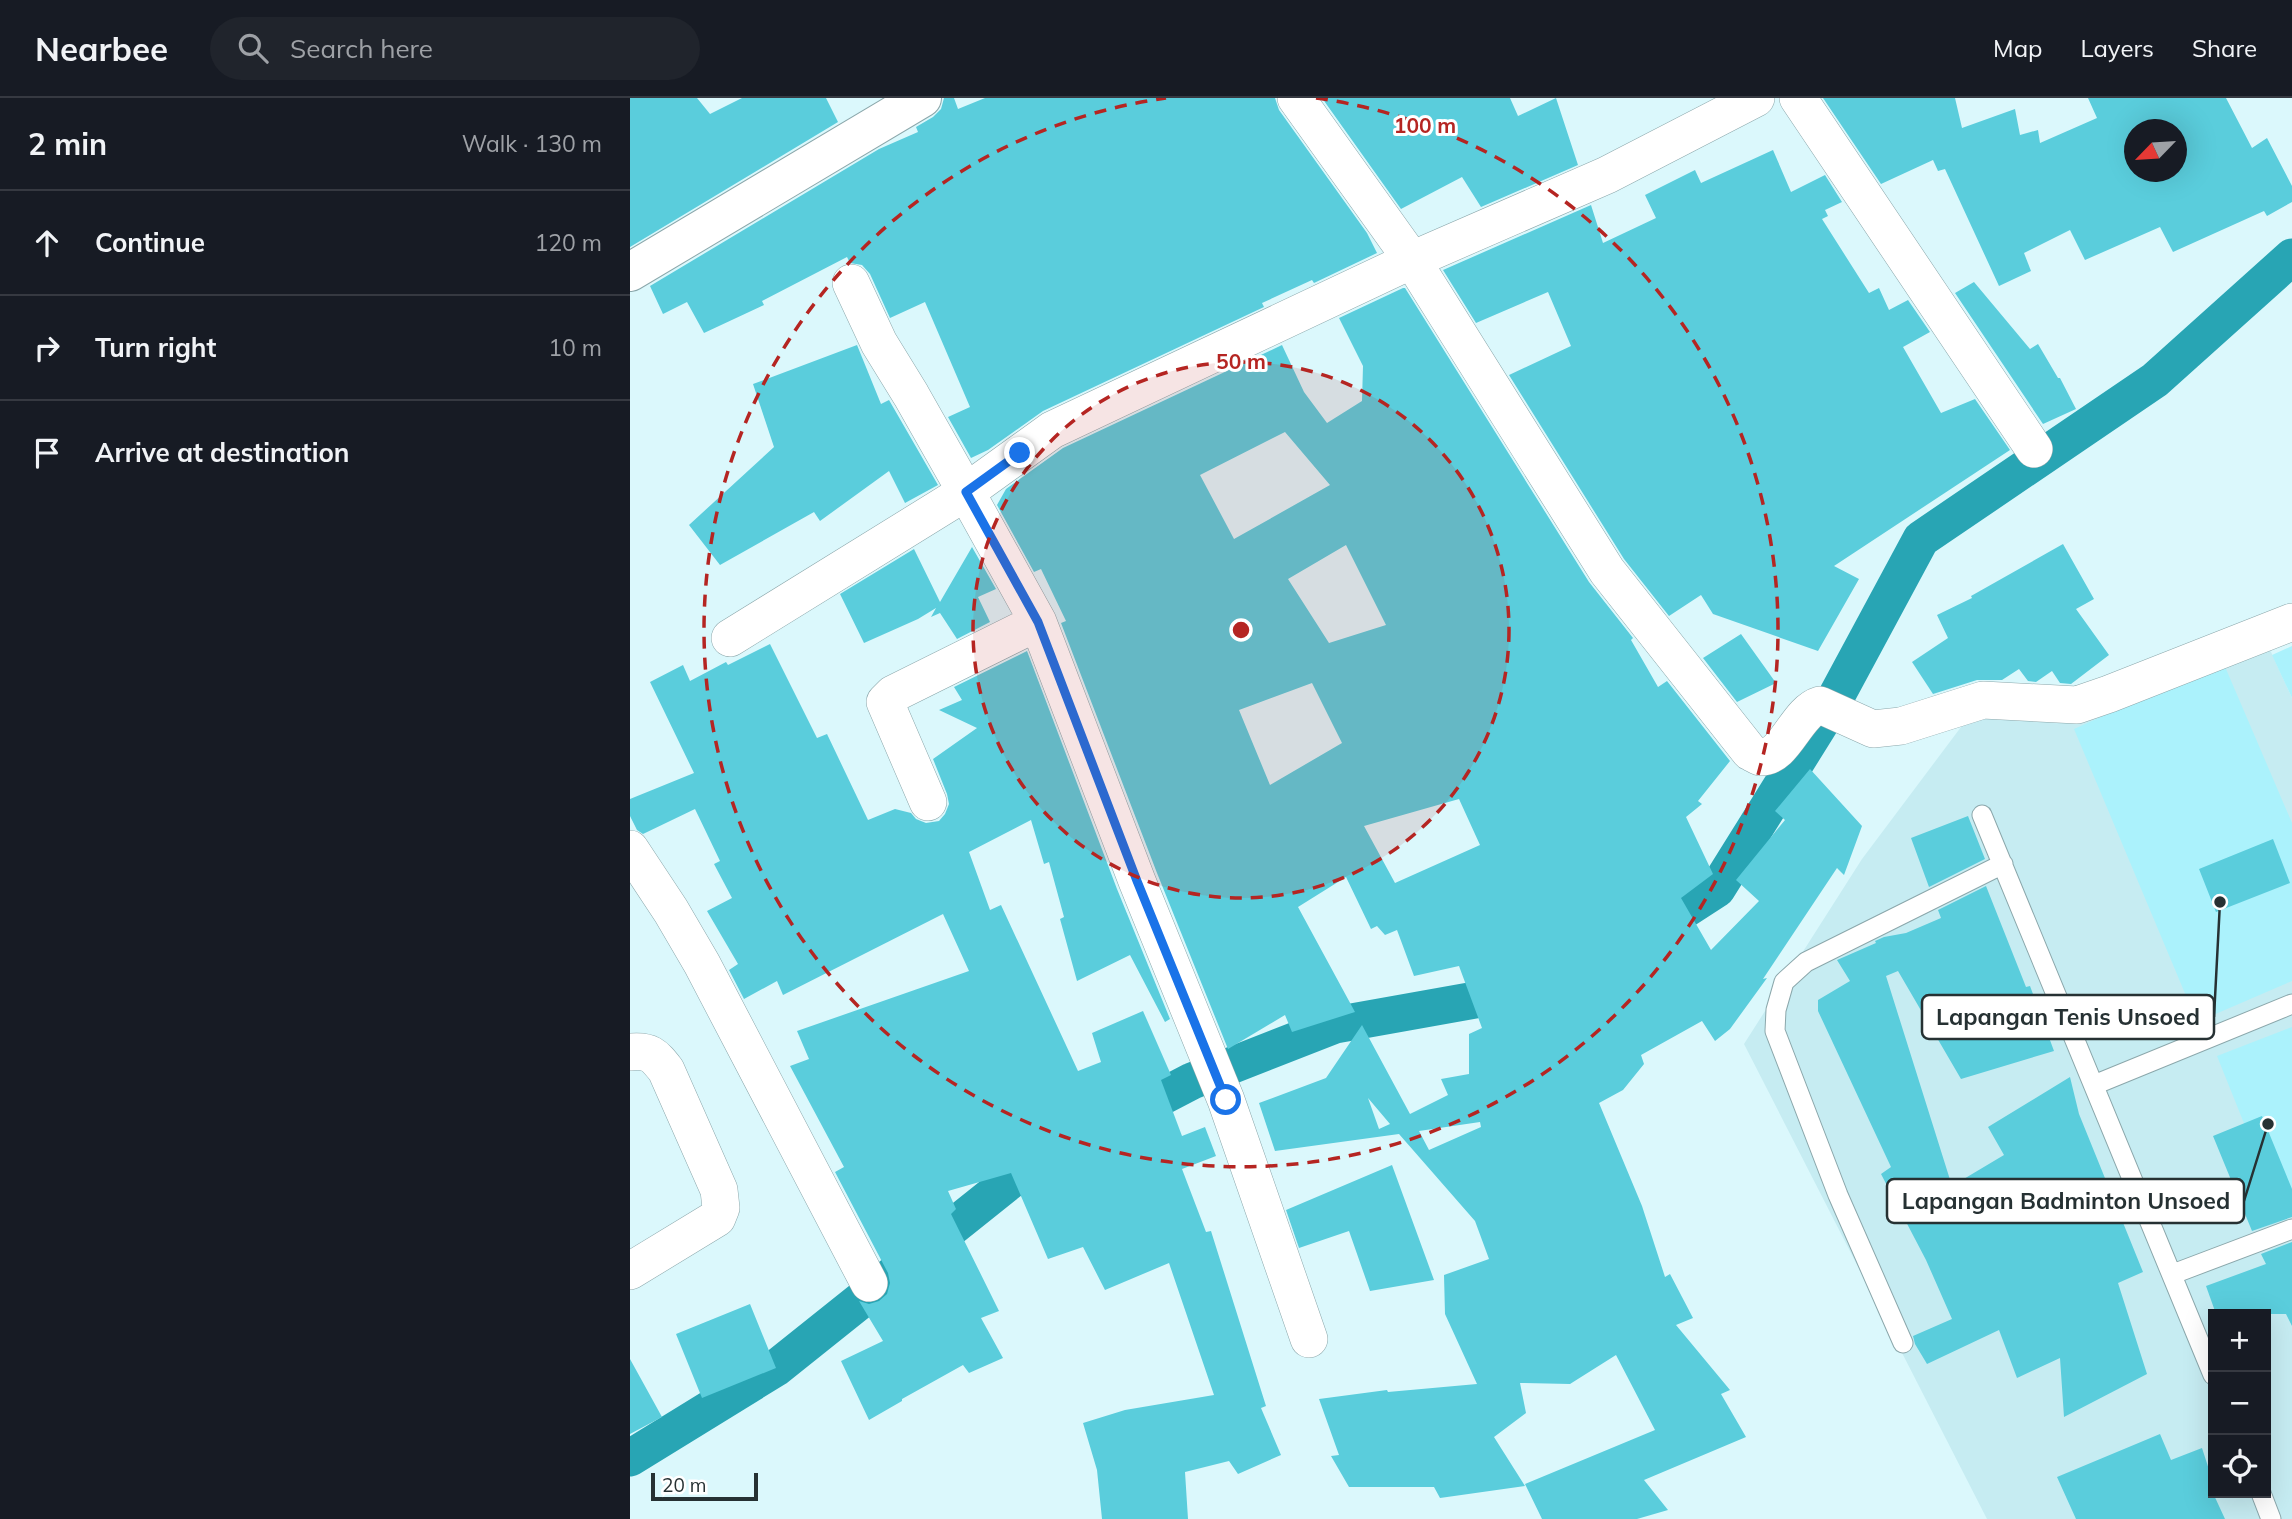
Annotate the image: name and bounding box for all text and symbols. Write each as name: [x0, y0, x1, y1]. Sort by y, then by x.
search box: [210, 17, 700, 80]
text: Nearbee: [35, 28, 168, 69]
icon: search: [234, 29, 272, 67]
text: Search here: [290, 32, 433, 65]
text: Map: [1993, 33, 2042, 63]
text: Layers: [2080, 33, 2154, 63]
text: Share: [2192, 33, 2257, 63]
text: 100 m: [1394, 112, 1456, 138]
north arrow: [2124, 119, 2187, 182]
text: 2 min: [28, 125, 107, 163]
text: Walk · 130 m: [462, 129, 602, 158]
icon: ahead: [28, 224, 66, 262]
text: Continue: [95, 226, 205, 259]
text: 120 m: [534, 228, 602, 257]
icon: right: [28, 329, 66, 367]
text: Turn right: [95, 331, 216, 364]
text: 10 m: [548, 333, 602, 362]
text: 50 m: [1216, 348, 1266, 374]
icon: arrive: [28, 434, 66, 472]
text: Arrive at destination: [95, 436, 350, 469]
route end: [1004, 437, 1035, 468]
centre of rings: [1229, 618, 1253, 642]
callout: Lapangan Tenis Unsoed: [1922, 995, 2214, 1039]
text: Lapangan Tenis Unsoed: [1936, 1002, 2200, 1031]
route start: [1210, 1084, 1241, 1115]
callout: Lapangan Badminton Unsoed: [1887, 1179, 2244, 1223]
text: Lapangan Badminton Unsoed: [1902, 1186, 2230, 1215]
map controls: [2208, 1309, 2271, 1498]
button: +: [2208, 1309, 2271, 1372]
button: −: [2208, 1372, 2271, 1435]
button: locate: [2208, 1435, 2271, 1498]
scale bar: [651, 1470, 758, 1502]
text: 20 m: [662, 1473, 706, 1497]

